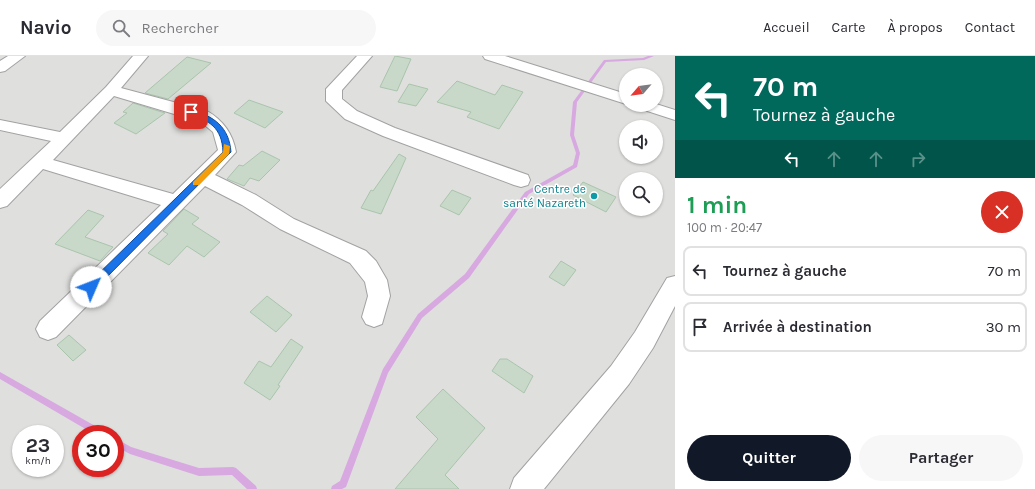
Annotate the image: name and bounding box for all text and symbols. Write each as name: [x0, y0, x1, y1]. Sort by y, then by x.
search box: [96, 10, 376, 46]
text: Navio: [20, 17, 72, 39]
icon: search: [110, 17, 132, 39]
text: Rechercher: [142, 19, 218, 37]
text: Accueil: [763, 19, 810, 36]
text: Carte: [832, 19, 865, 36]
text: À propos: [887, 19, 943, 36]
text: Contact: [965, 19, 1015, 36]
north arrow: [619, 68, 663, 112]
map controls: [619, 68, 663, 216]
text: 70 m: [753, 70, 818, 103]
icon: left: [687, 72, 739, 124]
pin: [174, 95, 208, 129]
icon: arrive: [180, 101, 202, 123]
text: Tournez à gauche: [753, 104, 895, 126]
button: sound: [619, 120, 663, 164]
icon: left: [781, 148, 803, 170]
icon: ahead: [823, 148, 845, 170]
icon: ahead: [865, 148, 887, 170]
icon: right: [907, 148, 929, 170]
button: search: [619, 172, 663, 216]
place label: Centre de santé Nazareth: [503, 182, 586, 210]
marker: Centre de santé Nazareth: [589, 191, 599, 201]
text: 1 min: [687, 191, 747, 219]
button: close: [981, 191, 1023, 233]
text: 100 m · 20:47: [687, 220, 762, 235]
icon: left: [689, 260, 711, 282]
text: Tournez à gauche: [723, 262, 847, 280]
text: 70 m: [987, 262, 1021, 280]
position arrow: [70, 266, 112, 308]
icon: arrive: [689, 316, 711, 338]
text: Arrivée à destination: [723, 318, 872, 336]
text: 30 m: [986, 318, 1021, 336]
speed limit sign: 30: [72, 425, 124, 477]
text: 23: [26, 434, 50, 457]
button: Quitter: [687, 435, 851, 481]
button: Partager: [859, 435, 1023, 481]
text: km/h: [25, 455, 51, 467]

